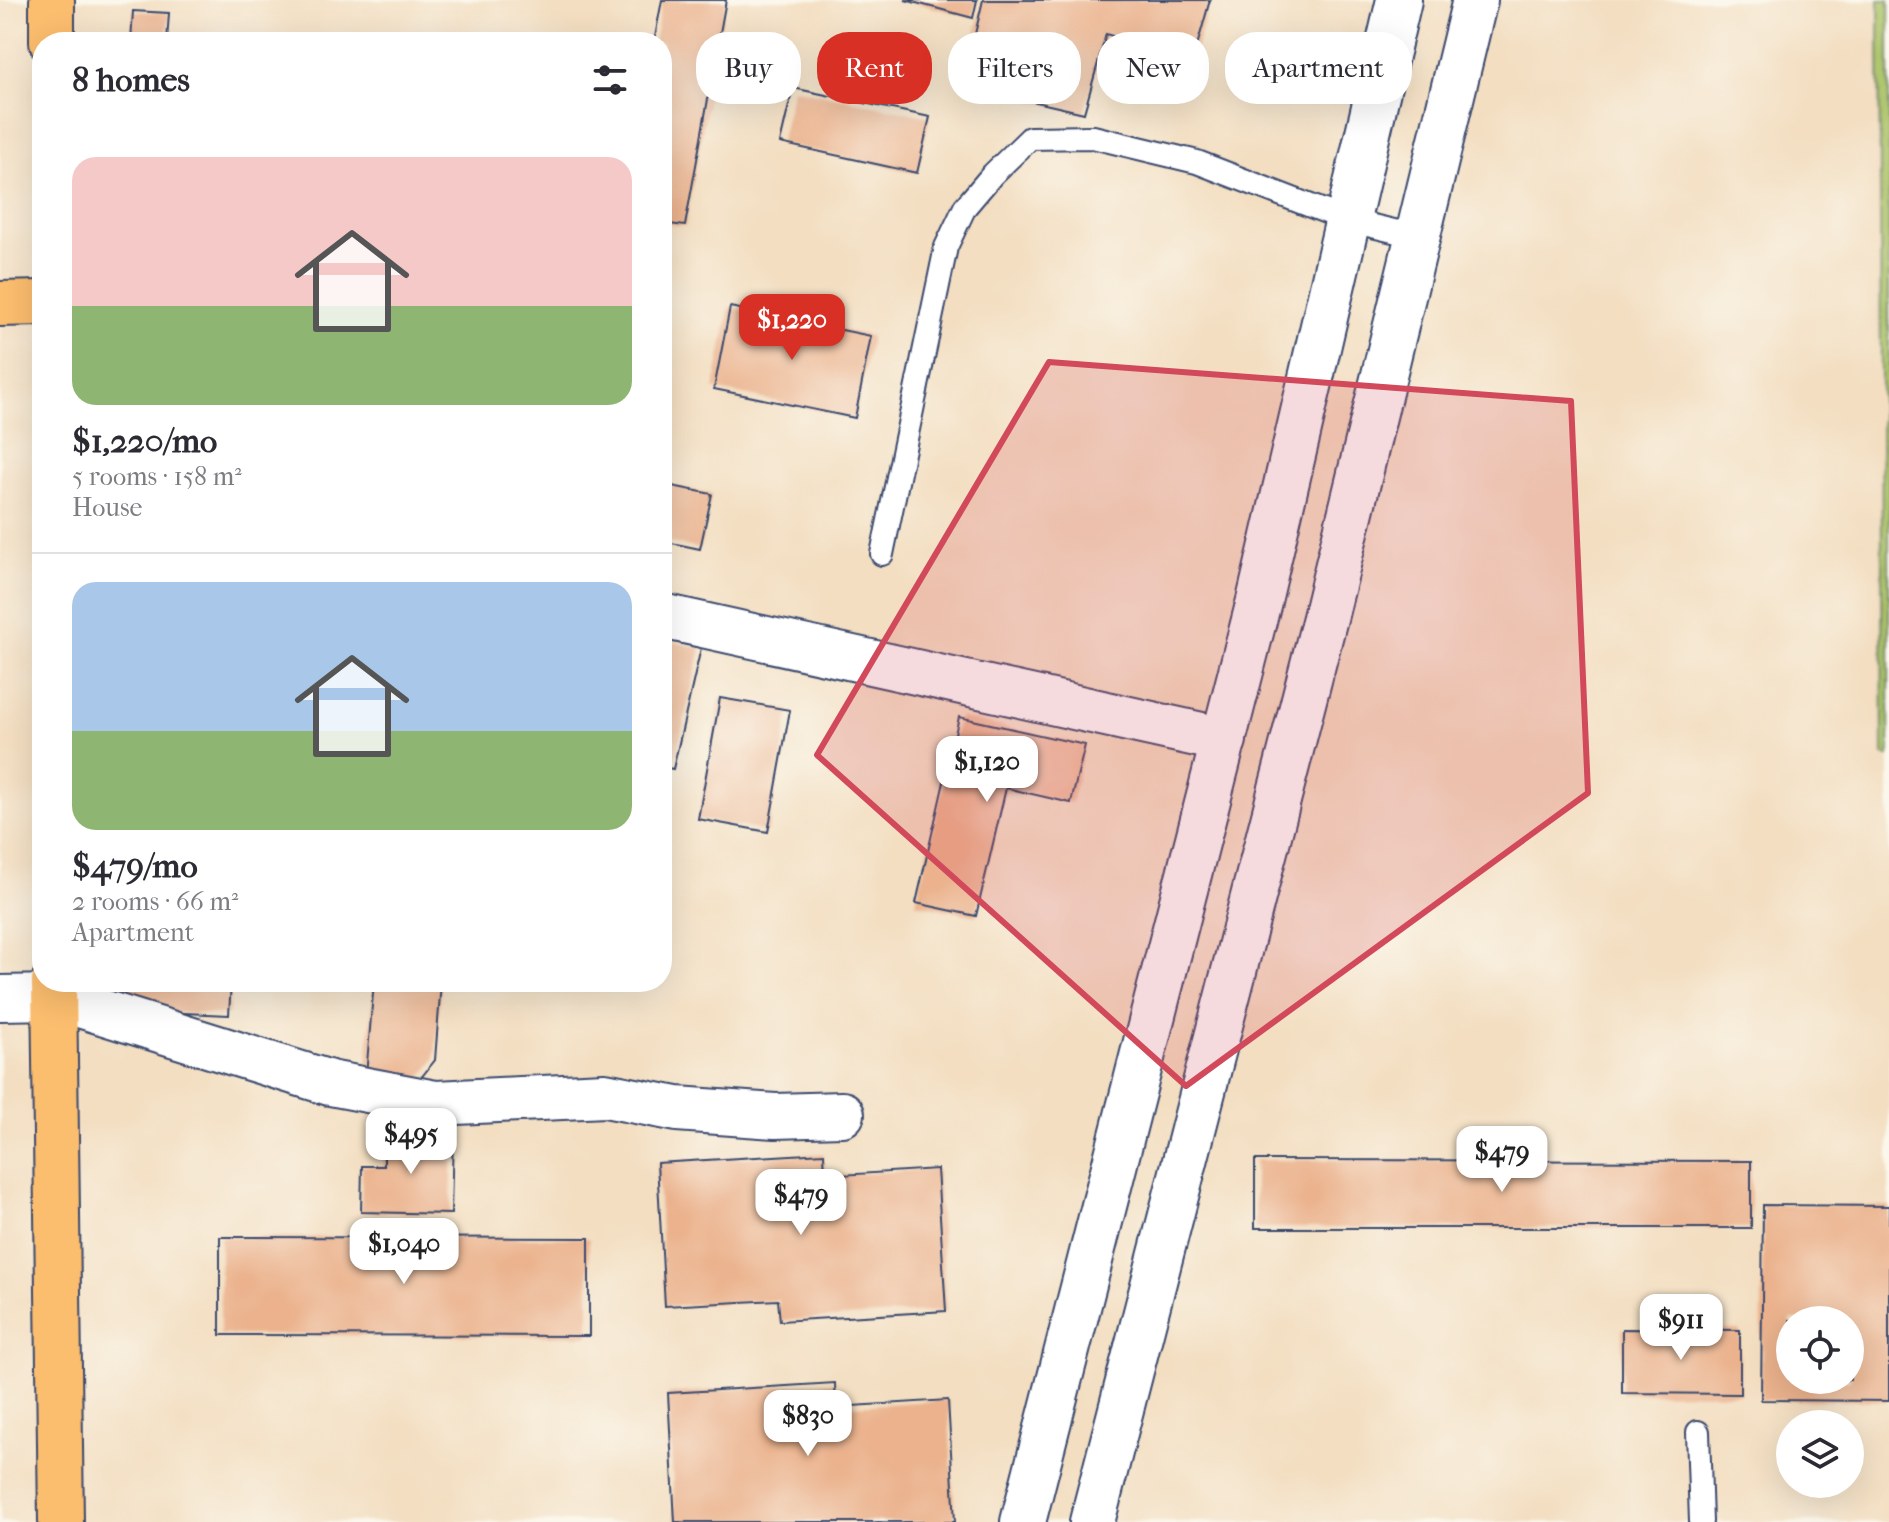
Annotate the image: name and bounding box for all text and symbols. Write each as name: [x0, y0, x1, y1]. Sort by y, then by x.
chip: Buy: [696, 32, 801, 104]
chip: Rent: [817, 32, 932, 104]
chip: Filters: [948, 32, 1081, 104]
chip: New: [1097, 32, 1209, 104]
chip: Apartment: [1225, 32, 1412, 104]
icon: filters: [588, 58, 632, 102]
text: 8 homes: [72, 60, 190, 100]
icon: home: [280, 209, 424, 353]
pin: $1,220: [727, 294, 857, 362]
text: $1,220: [757, 304, 827, 335]
text: $1,220/mo: [72, 421, 217, 461]
text: 5 rooms · 158 m²: [72, 461, 242, 492]
text: House: [72, 492, 142, 523]
icon: home: [280, 634, 424, 778]
pin: $1,120: [922, 736, 1052, 804]
text: $1,120: [954, 746, 1020, 777]
text: $479/mo: [72, 846, 198, 886]
text: 2 rooms · 66 m²: [72, 886, 238, 917]
text: Apartment: [72, 917, 194, 948]
pin: $495: [364, 1108, 458, 1176]
text: $495: [384, 1118, 438, 1149]
pin: $479: [1455, 1126, 1549, 1194]
text: $479: [1474, 1136, 1530, 1167]
pin: $479: [754, 1169, 848, 1237]
text: $479: [773, 1179, 829, 1210]
pin: $1,040: [339, 1218, 469, 1286]
text: $1,040: [368, 1228, 440, 1259]
pin: $911: [1634, 1294, 1728, 1362]
text: $911: [1658, 1304, 1704, 1335]
map controls: [1776, 1306, 1864, 1498]
button: locate: [1776, 1306, 1864, 1394]
pin: $830: [761, 1390, 855, 1458]
text: $830: [782, 1400, 834, 1431]
button: layers: [1776, 1410, 1864, 1498]

